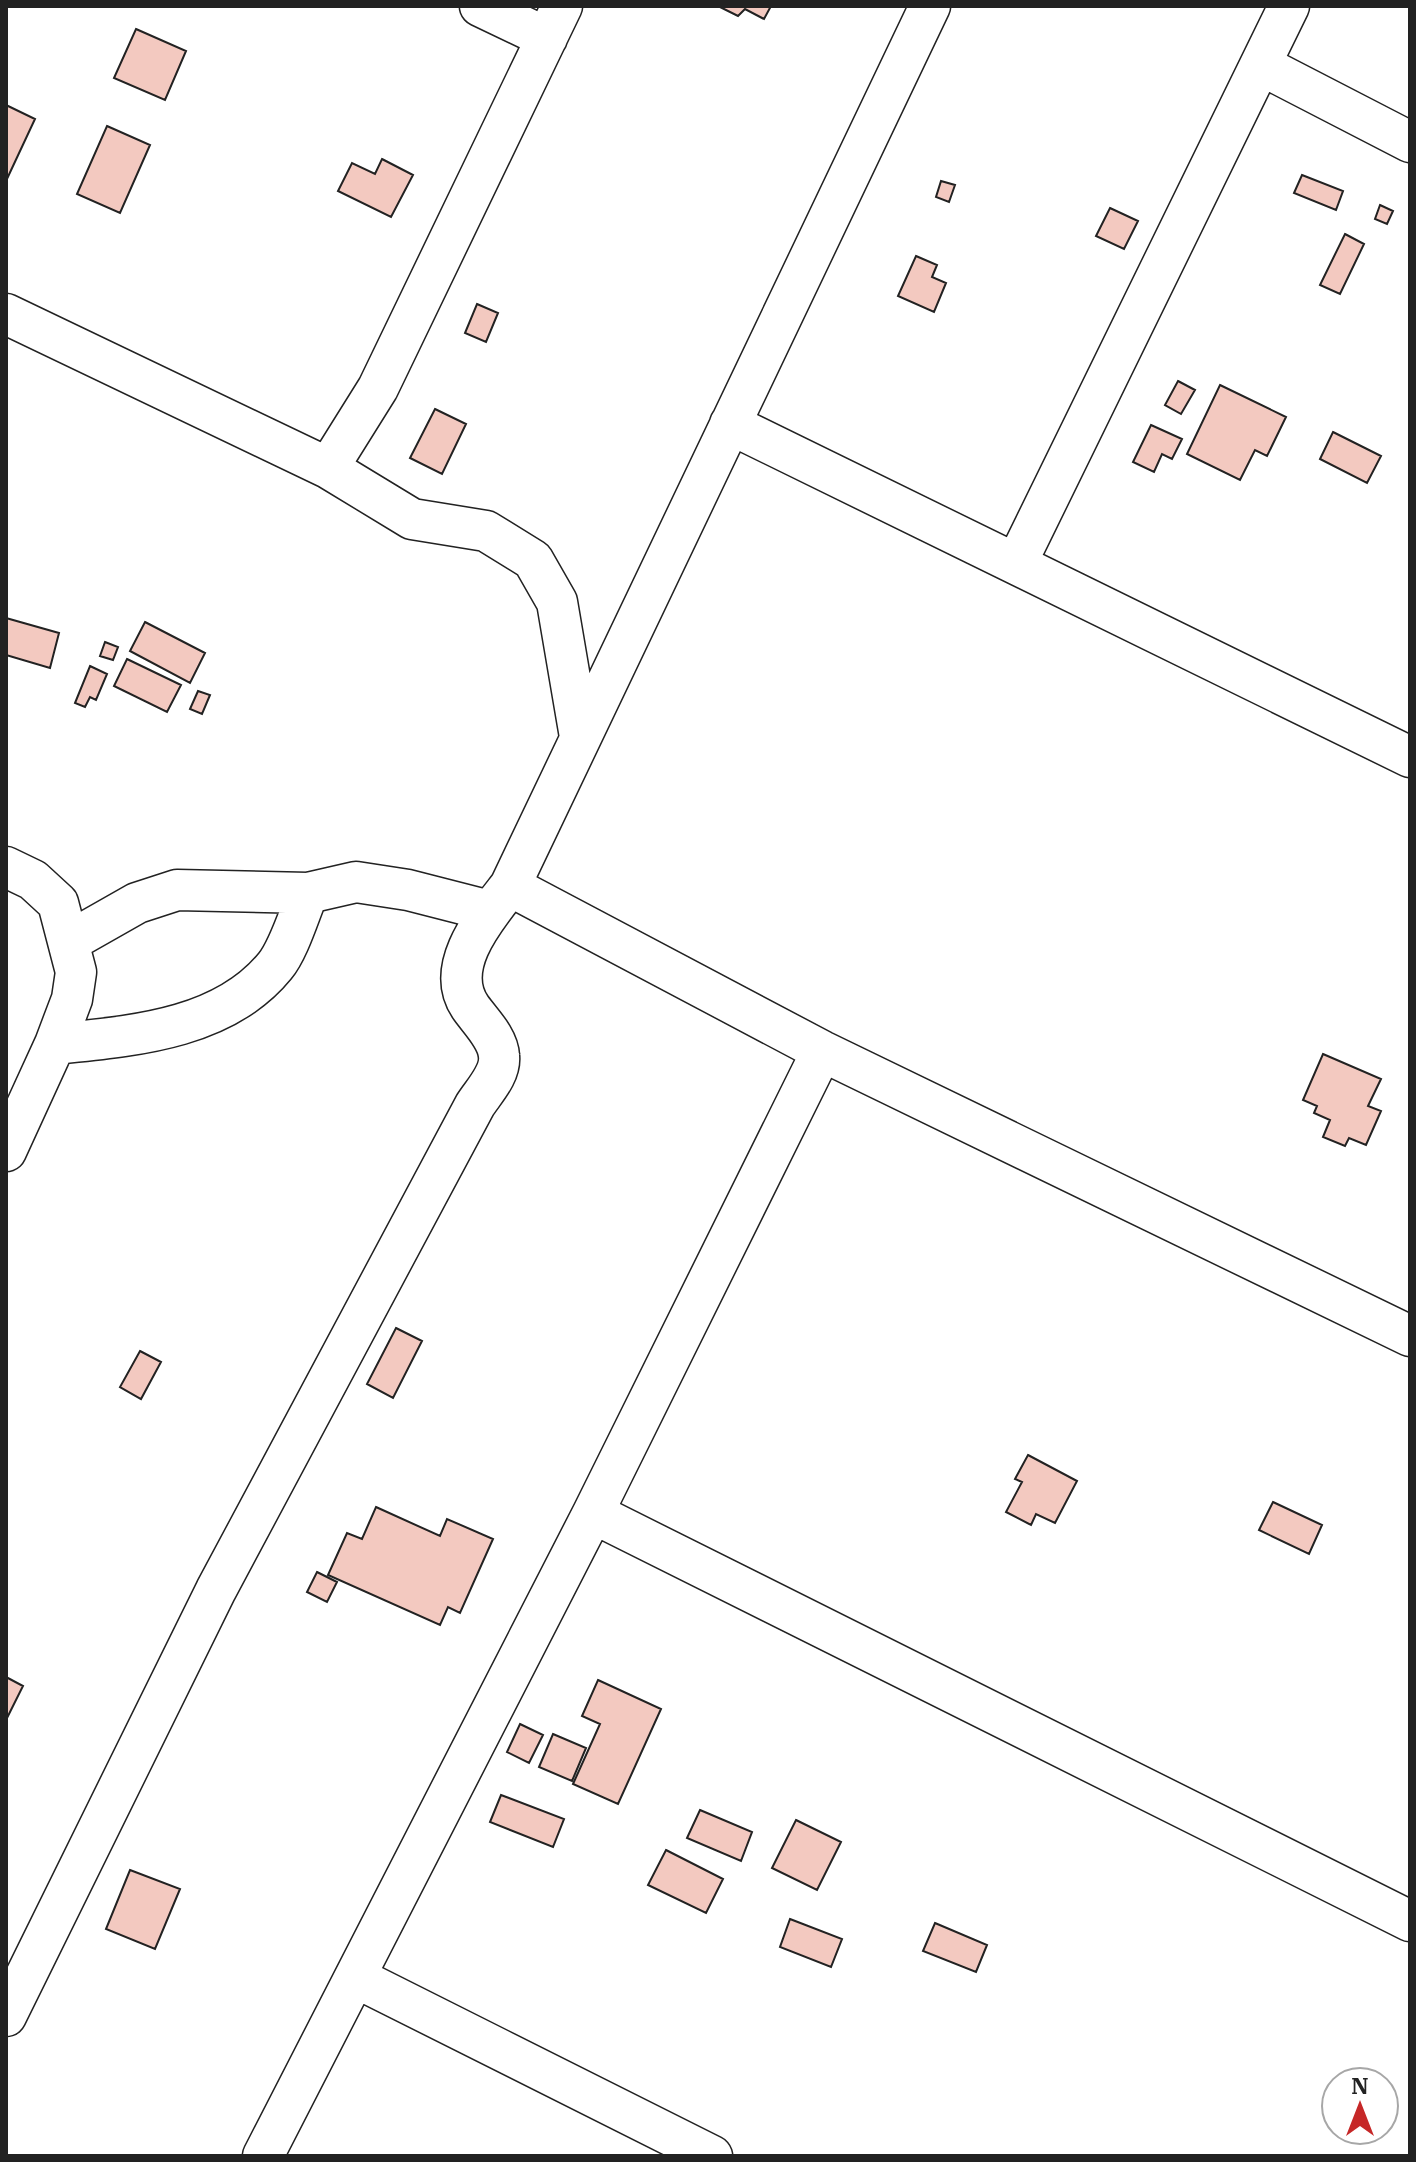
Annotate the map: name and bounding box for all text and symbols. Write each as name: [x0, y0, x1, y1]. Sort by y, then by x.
north arrow: [1320, 2066, 1400, 2146]
text: N: [1351, 2071, 1369, 2100]

